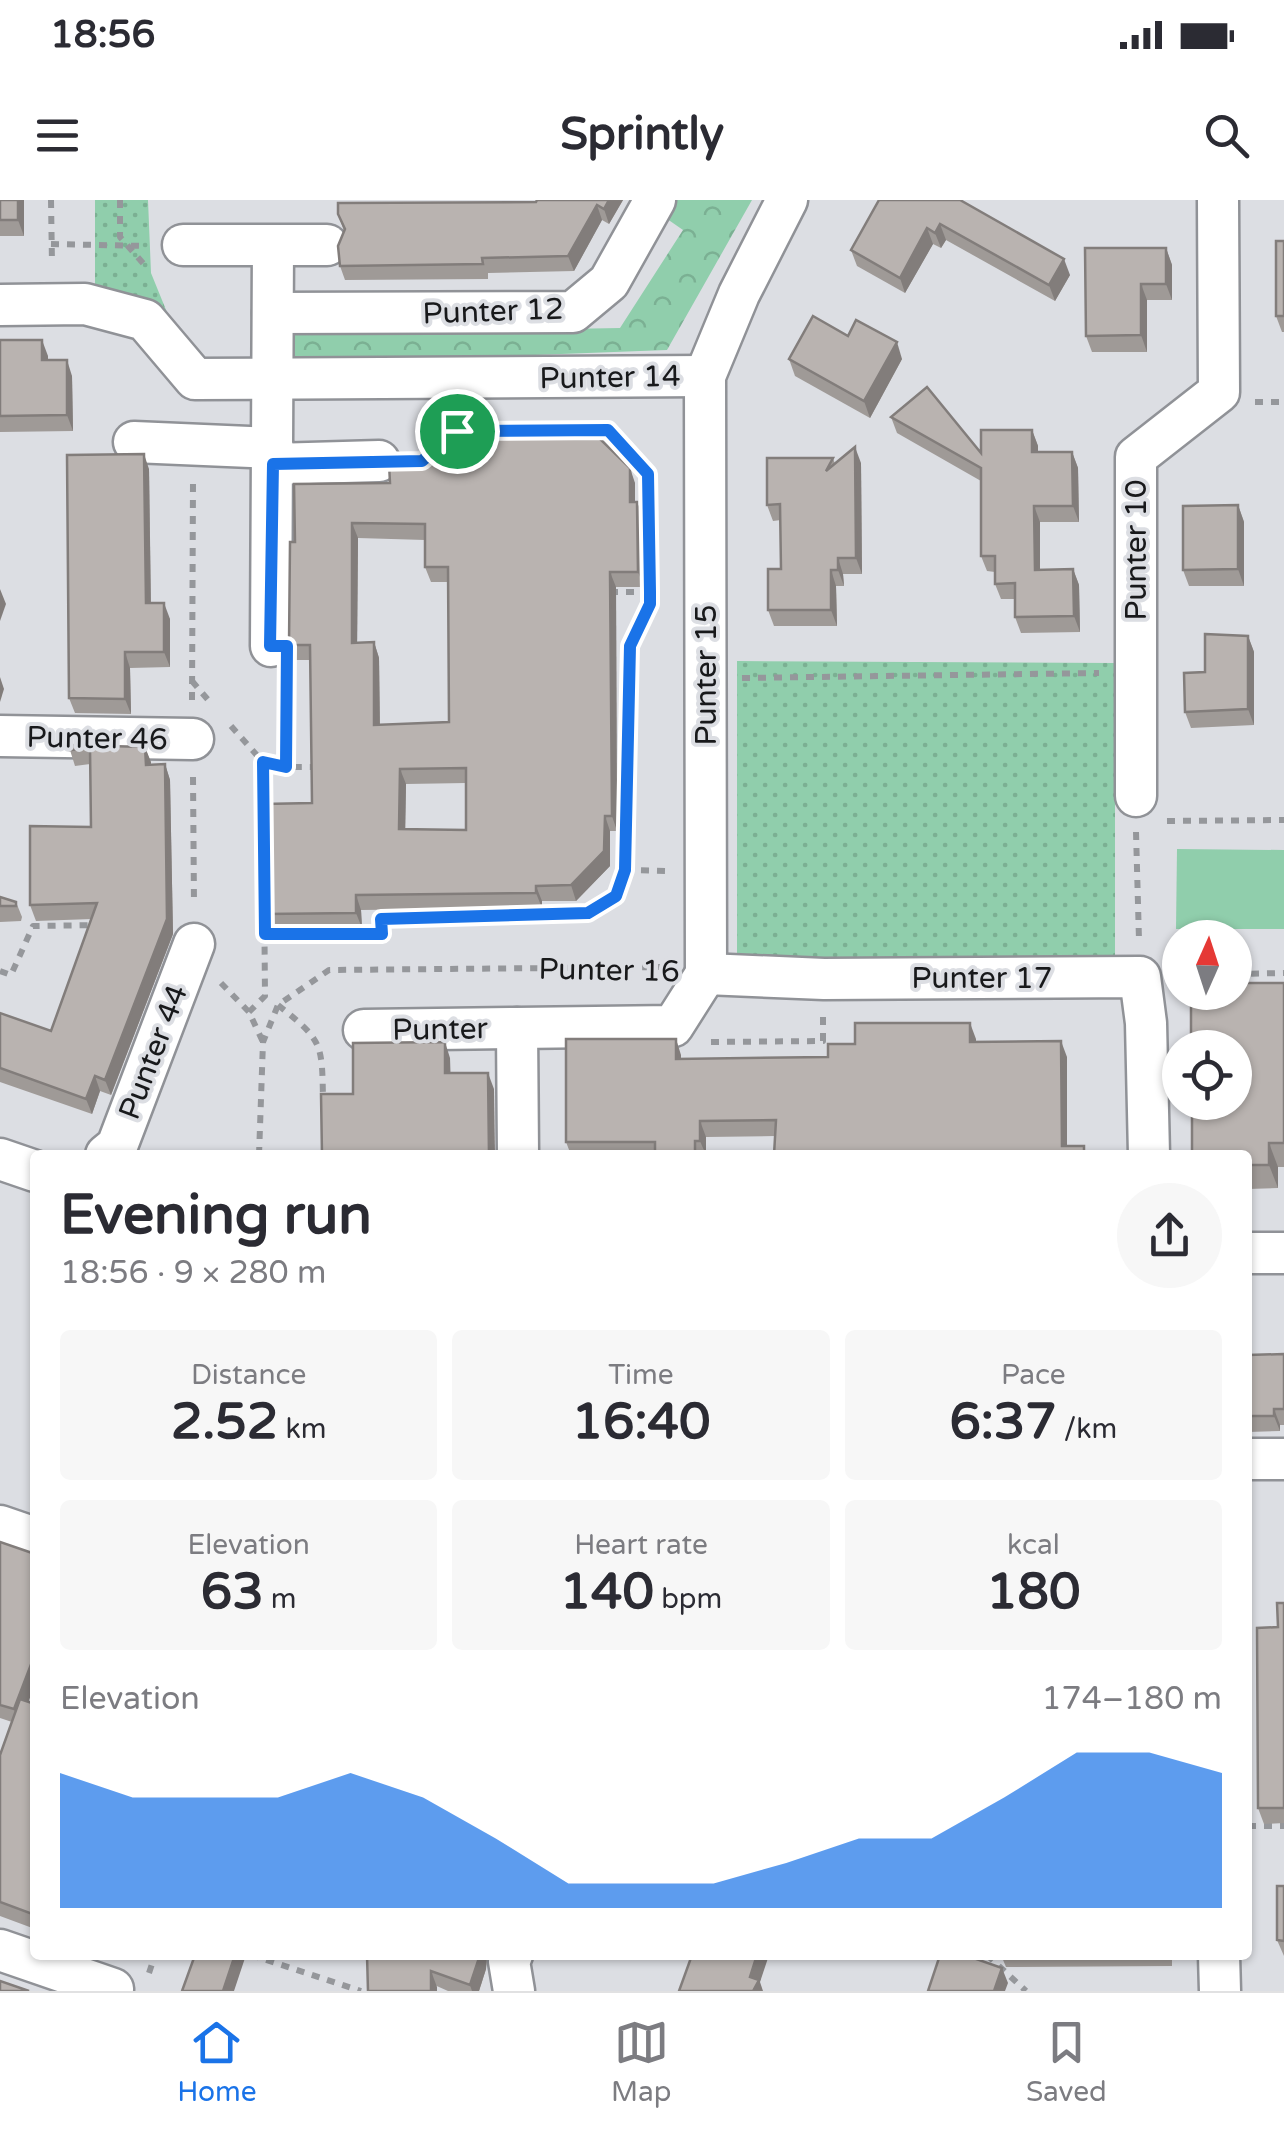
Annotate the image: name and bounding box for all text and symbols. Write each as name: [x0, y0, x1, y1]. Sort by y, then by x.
text: 18:56: [50, 12, 155, 58]
icon: menu: [30, 108, 85, 163]
text: Sprintly: [560, 108, 724, 162]
icon: search: [1199, 108, 1254, 163]
street label: Punter 12: [422, 291, 564, 332]
street label: Punter 14: [539, 358, 681, 397]
pin: [415, 389, 500, 474]
icon: arrive: [430, 404, 485, 459]
street label: Punter 10: [1118, 479, 1155, 621]
street label: Punter 15: [688, 604, 725, 746]
street label: Punter 46: [26, 719, 168, 758]
north arrow: [1162, 920, 1252, 1010]
map controls: [1162, 920, 1252, 1120]
street label: Punter 16: [538, 951, 680, 990]
street label: Punter 17: [911, 960, 1053, 997]
street label: Punter 44: [111, 980, 196, 1125]
street label: Punter: [392, 1010, 489, 1049]
button: locate: [1162, 1030, 1252, 1120]
text: Evening run: [60, 1183, 372, 1249]
button: share: [1117, 1183, 1222, 1288]
text: 18:56 · 9 × 280 m: [60, 1254, 326, 1292]
text: Distance: [191, 1358, 306, 1392]
text: Time: [608, 1358, 674, 1392]
text: Pace: [1001, 1358, 1066, 1392]
text: 2.52: [171, 1392, 278, 1452]
text: 16:40: [572, 1392, 710, 1452]
text: 6:37: [949, 1392, 1057, 1452]
text: km: [278, 1412, 326, 1446]
text: /km: [1057, 1412, 1117, 1446]
text: Elevation: [187, 1528, 310, 1562]
text: Heart rate: [574, 1528, 708, 1562]
text: kcal: [1007, 1528, 1060, 1562]
text: 63: [201, 1562, 264, 1622]
text: 140: [560, 1562, 654, 1622]
text: 180: [986, 1562, 1080, 1622]
text: m: [264, 1582, 297, 1616]
text: bpm: [654, 1582, 722, 1616]
text: Elevation: [60, 1680, 200, 1718]
text: 174–180 m: [1042, 1680, 1222, 1718]
tab: Home: [177, 2015, 257, 2109]
tab: Map: [611, 2015, 671, 2109]
tab: Saved: [1026, 2015, 1107, 2109]

